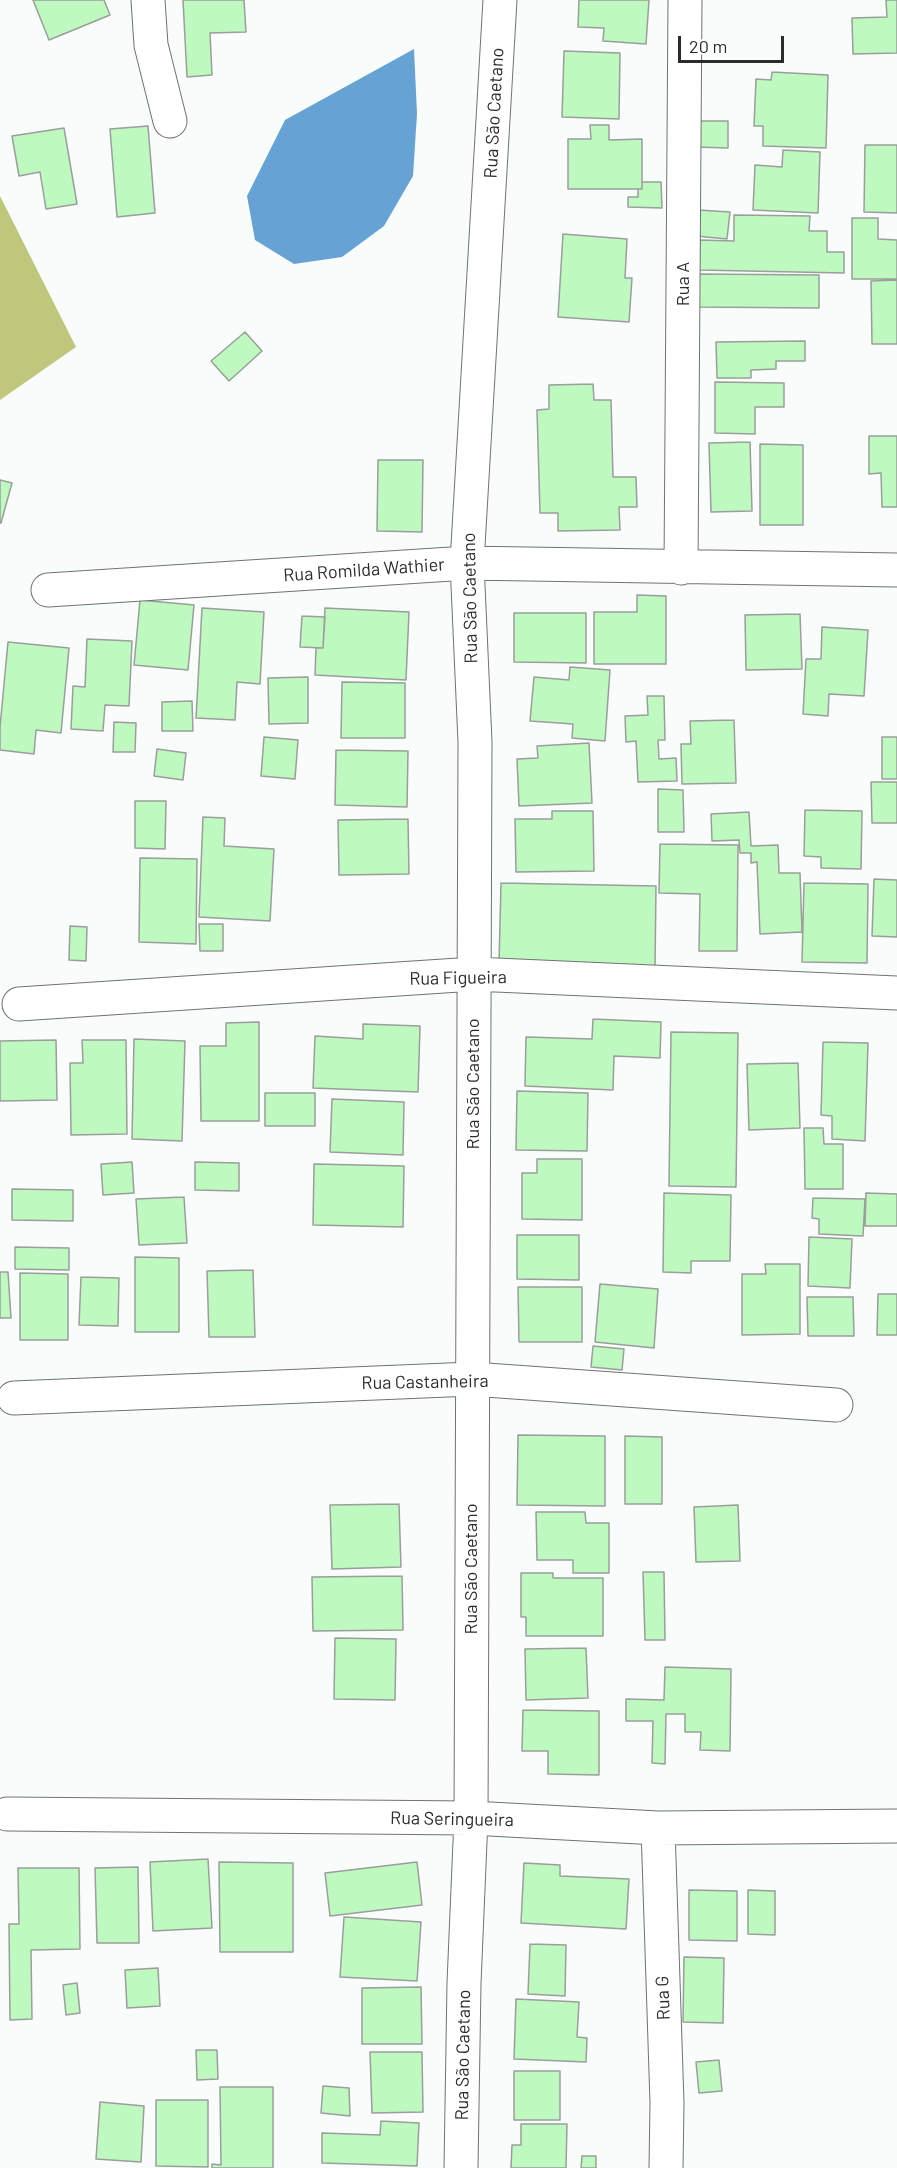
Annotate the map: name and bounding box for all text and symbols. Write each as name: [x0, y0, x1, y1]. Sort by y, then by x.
scale bar: [681, 24, 788, 62]
text: 20 m: [689, 35, 727, 57]
street label: Rua São Caetano: [480, 47, 508, 179]
street label: Rua A: [672, 262, 694, 306]
street label: Rua São Caetano: [458, 532, 482, 664]
street label: Rua Romilda Wathier: [283, 554, 445, 586]
street label: Rua Figueira: [409, 966, 507, 990]
street label: Rua São Caetano: [462, 1018, 484, 1150]
street label: Rua Castanheira: [361, 1370, 489, 1394]
street label: Rua São Caetano: [460, 1503, 482, 1635]
street label: Rua Seringueira: [390, 1807, 514, 1831]
street label: Rua G: [651, 1975, 675, 2021]
street label: Rua São Caetano: [451, 1989, 475, 2121]

